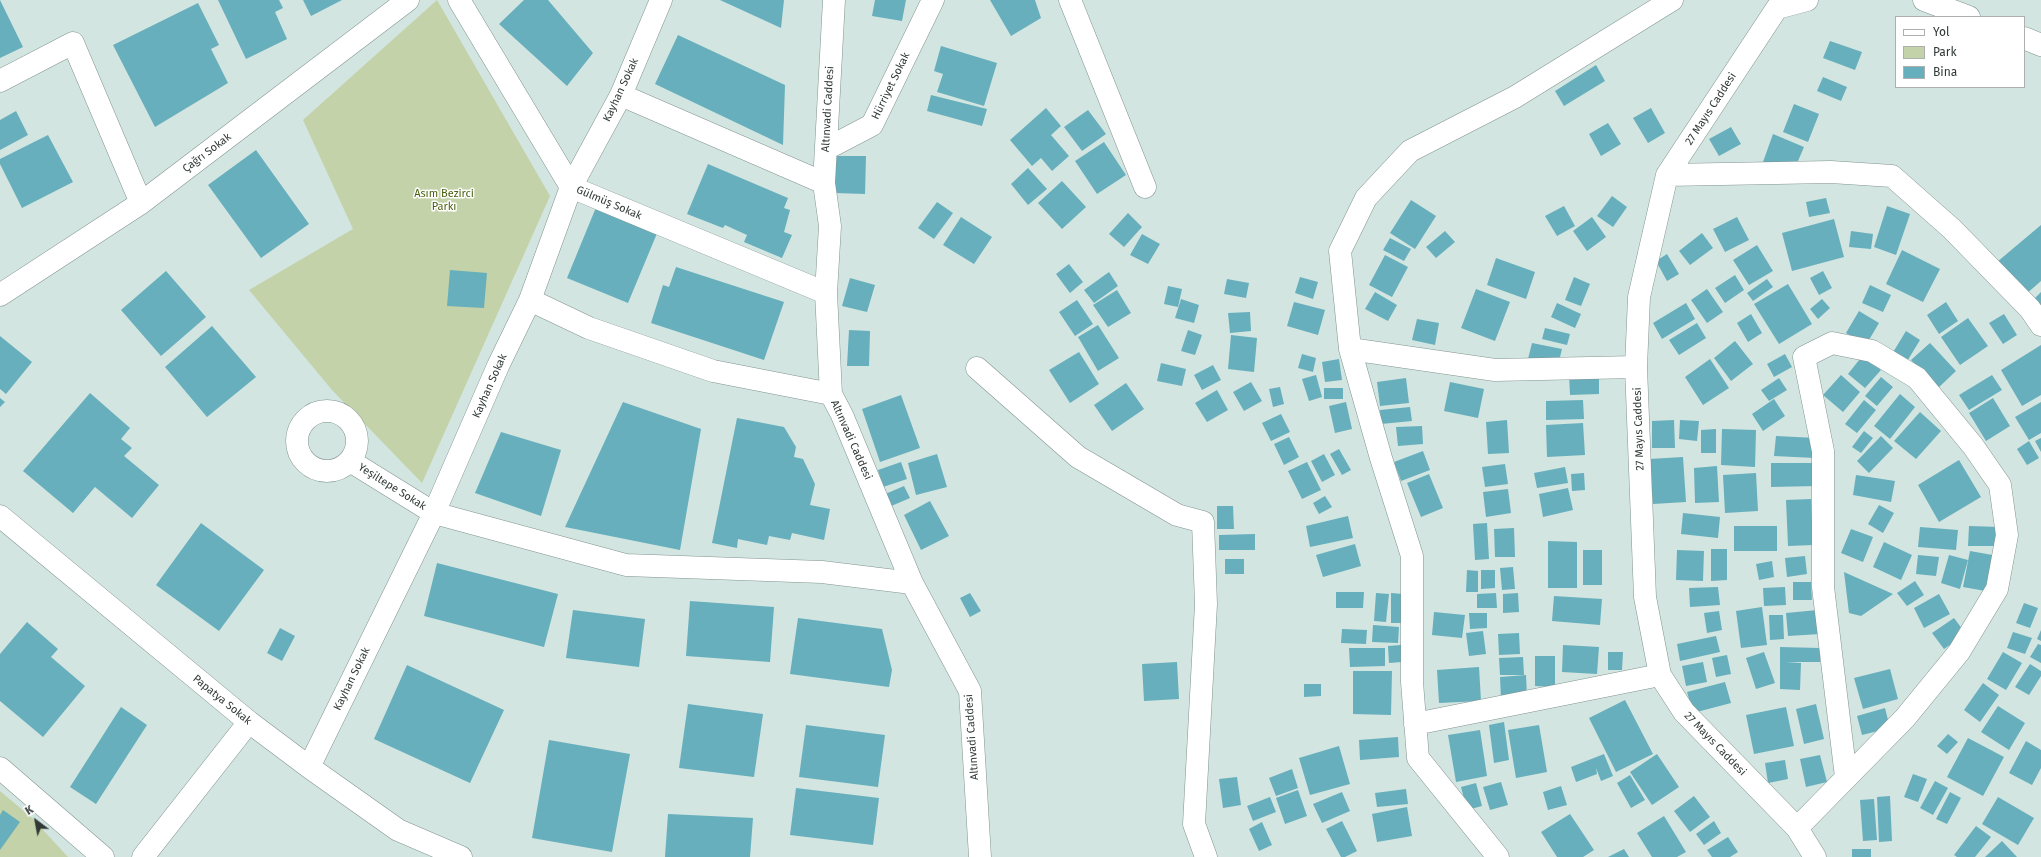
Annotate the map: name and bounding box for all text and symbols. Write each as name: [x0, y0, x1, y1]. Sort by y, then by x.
legend: [1895, 16, 2025, 88]
text: Yol: [1933, 25, 1949, 39]
text: Park: [1933, 45, 1957, 59]
street label: Hürriyet Sokak: [869, 50, 913, 122]
street label: Kayhan Sokak: [600, 56, 642, 124]
text: Bina: [1933, 65, 1957, 79]
street label: Altınvadi Caddesi: [819, 66, 837, 152]
street label: 27 Mayıs Caddesi: [1683, 70, 1739, 148]
street label: Çağrı Sokak: [180, 130, 234, 176]
street label: Gülmüş Sokak: [574, 183, 644, 223]
park label: Asım Bezirci Parkı: [414, 187, 474, 213]
street label: Kayhan Sokak: [470, 352, 510, 420]
street label: 27 Mayıs Caddesi: [1631, 387, 1647, 471]
street label: Altınvadi Caddesi: [827, 398, 875, 482]
street label: Yeşiltepe Sokak: [356, 461, 428, 513]
street label: Kayhan Sokak: [331, 645, 373, 713]
street label: Papatya Sokak: [190, 672, 254, 728]
street label: Altınvadi Caddesi: [962, 694, 982, 780]
street label: 27 Mayıs Caddesi: [1681, 709, 1749, 779]
north arrow: [16, 801, 56, 841]
text: K: [23, 803, 36, 818]

